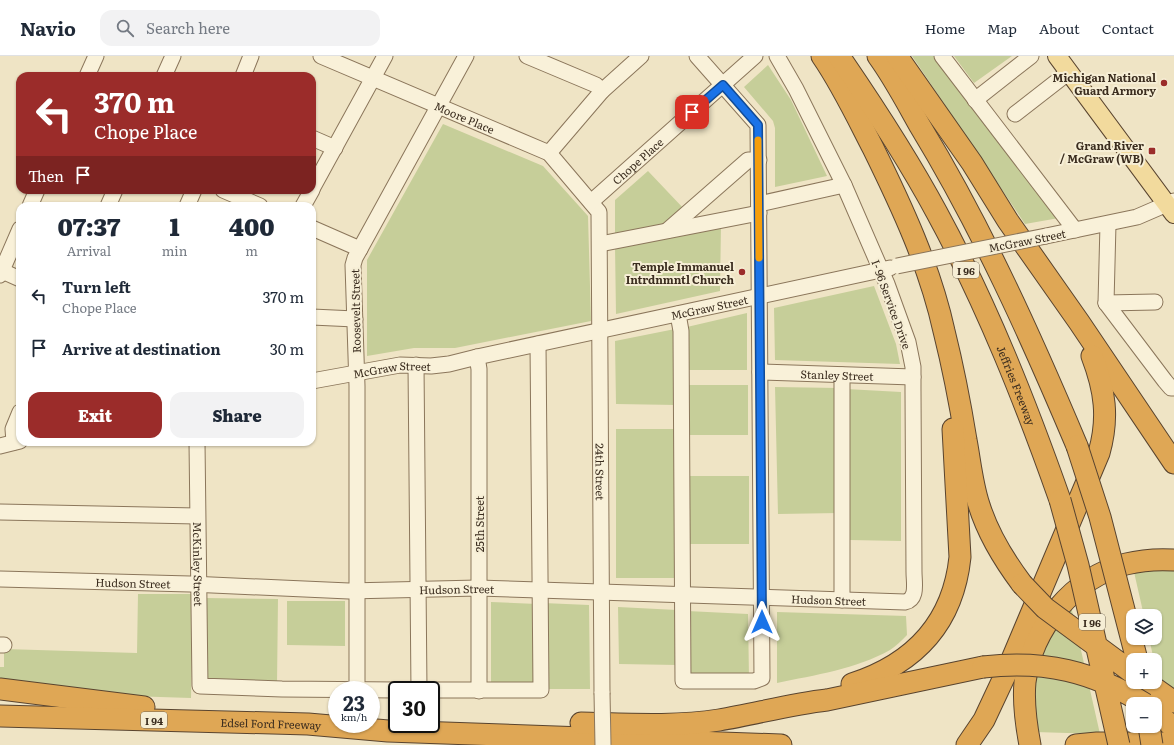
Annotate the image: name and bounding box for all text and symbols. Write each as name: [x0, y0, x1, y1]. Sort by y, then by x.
search box: [100, 10, 380, 46]
text: Navio: [20, 14, 76, 42]
text: Search here: [146, 16, 230, 39]
icon: search: [114, 17, 136, 39]
text: Home: [925, 18, 965, 38]
text: Map: [987, 18, 1017, 38]
text: About: [1039, 18, 1080, 38]
text: Contact: [1102, 18, 1154, 38]
place label: Michigan National Guard Armory: [1053, 69, 1156, 98]
marker: Michigan National Guard Armory: [1159, 78, 1169, 88]
text: 370 m: [94, 80, 175, 122]
icon: left: [28, 88, 80, 140]
pin: [675, 95, 709, 129]
street label: Moore Place: [432, 97, 497, 137]
icon: arrive: [681, 101, 703, 123]
text: Chope Place: [94, 118, 197, 145]
street label: Chope Place: [608, 134, 666, 188]
place label: Grand River / McGraw (WB): [1060, 137, 1144, 166]
marker: Grand River / McGraw (WB): [1147, 146, 1157, 156]
text: Then: [28, 164, 64, 187]
icon: arrive: [72, 164, 94, 186]
text: 07:37: [57, 208, 120, 243]
text: 1: [169, 208, 180, 243]
text: 400: [229, 208, 275, 243]
street label: McGraw Street: [987, 225, 1068, 255]
text: Arrival: [67, 241, 111, 260]
text: min: [162, 241, 187, 260]
text: m: [245, 241, 258, 260]
street label: I- 96 Service Drive: [868, 257, 916, 351]
place label: Temple Immanuel Intrdnmntl Church: [626, 258, 734, 287]
road number: I 96: [953, 262, 979, 278]
marker: Temple Immanuel Intrdnmntl Church: [737, 267, 747, 277]
street label: Roosevelt Street: [346, 268, 364, 353]
text: Turn left: [62, 275, 131, 298]
icon: left: [28, 285, 50, 307]
text: 370 m: [262, 285, 304, 308]
street label: McGraw Street: [669, 291, 750, 323]
text: Chope Place: [62, 298, 137, 317]
icon: arrive: [28, 337, 50, 359]
text: Arrive at destination: [62, 337, 221, 360]
text: 30 m: [270, 337, 304, 360]
street label: Jeffries Freeway: [993, 343, 1040, 428]
street label: McGraw Street: [352, 357, 432, 381]
street label: Stanley Street: [800, 365, 874, 384]
button: Exit: [28, 392, 162, 438]
button: Share: [170, 392, 304, 438]
street label: 24th Street: [592, 443, 609, 501]
street label: 25th Street: [471, 495, 487, 552]
street label: McKinley Street: [190, 522, 207, 607]
street label: Hudson Street: [95, 574, 171, 591]
street label: Hudson Street: [419, 580, 495, 597]
street label: Hudson Street: [791, 590, 867, 609]
position arrow: [741, 601, 783, 643]
map controls: [1126, 609, 1162, 733]
button: layers: [1126, 609, 1162, 645]
road number: I 96: [1079, 614, 1105, 630]
button: +: [1126, 653, 1162, 689]
speed limit sign: 30: [388, 681, 440, 733]
text: 23: [343, 687, 365, 717]
button: −: [1126, 697, 1162, 733]
text: km/h: [341, 709, 367, 724]
road number: I 94: [141, 712, 167, 728]
street label: Edsel Ford Freeway: [220, 714, 323, 733]

